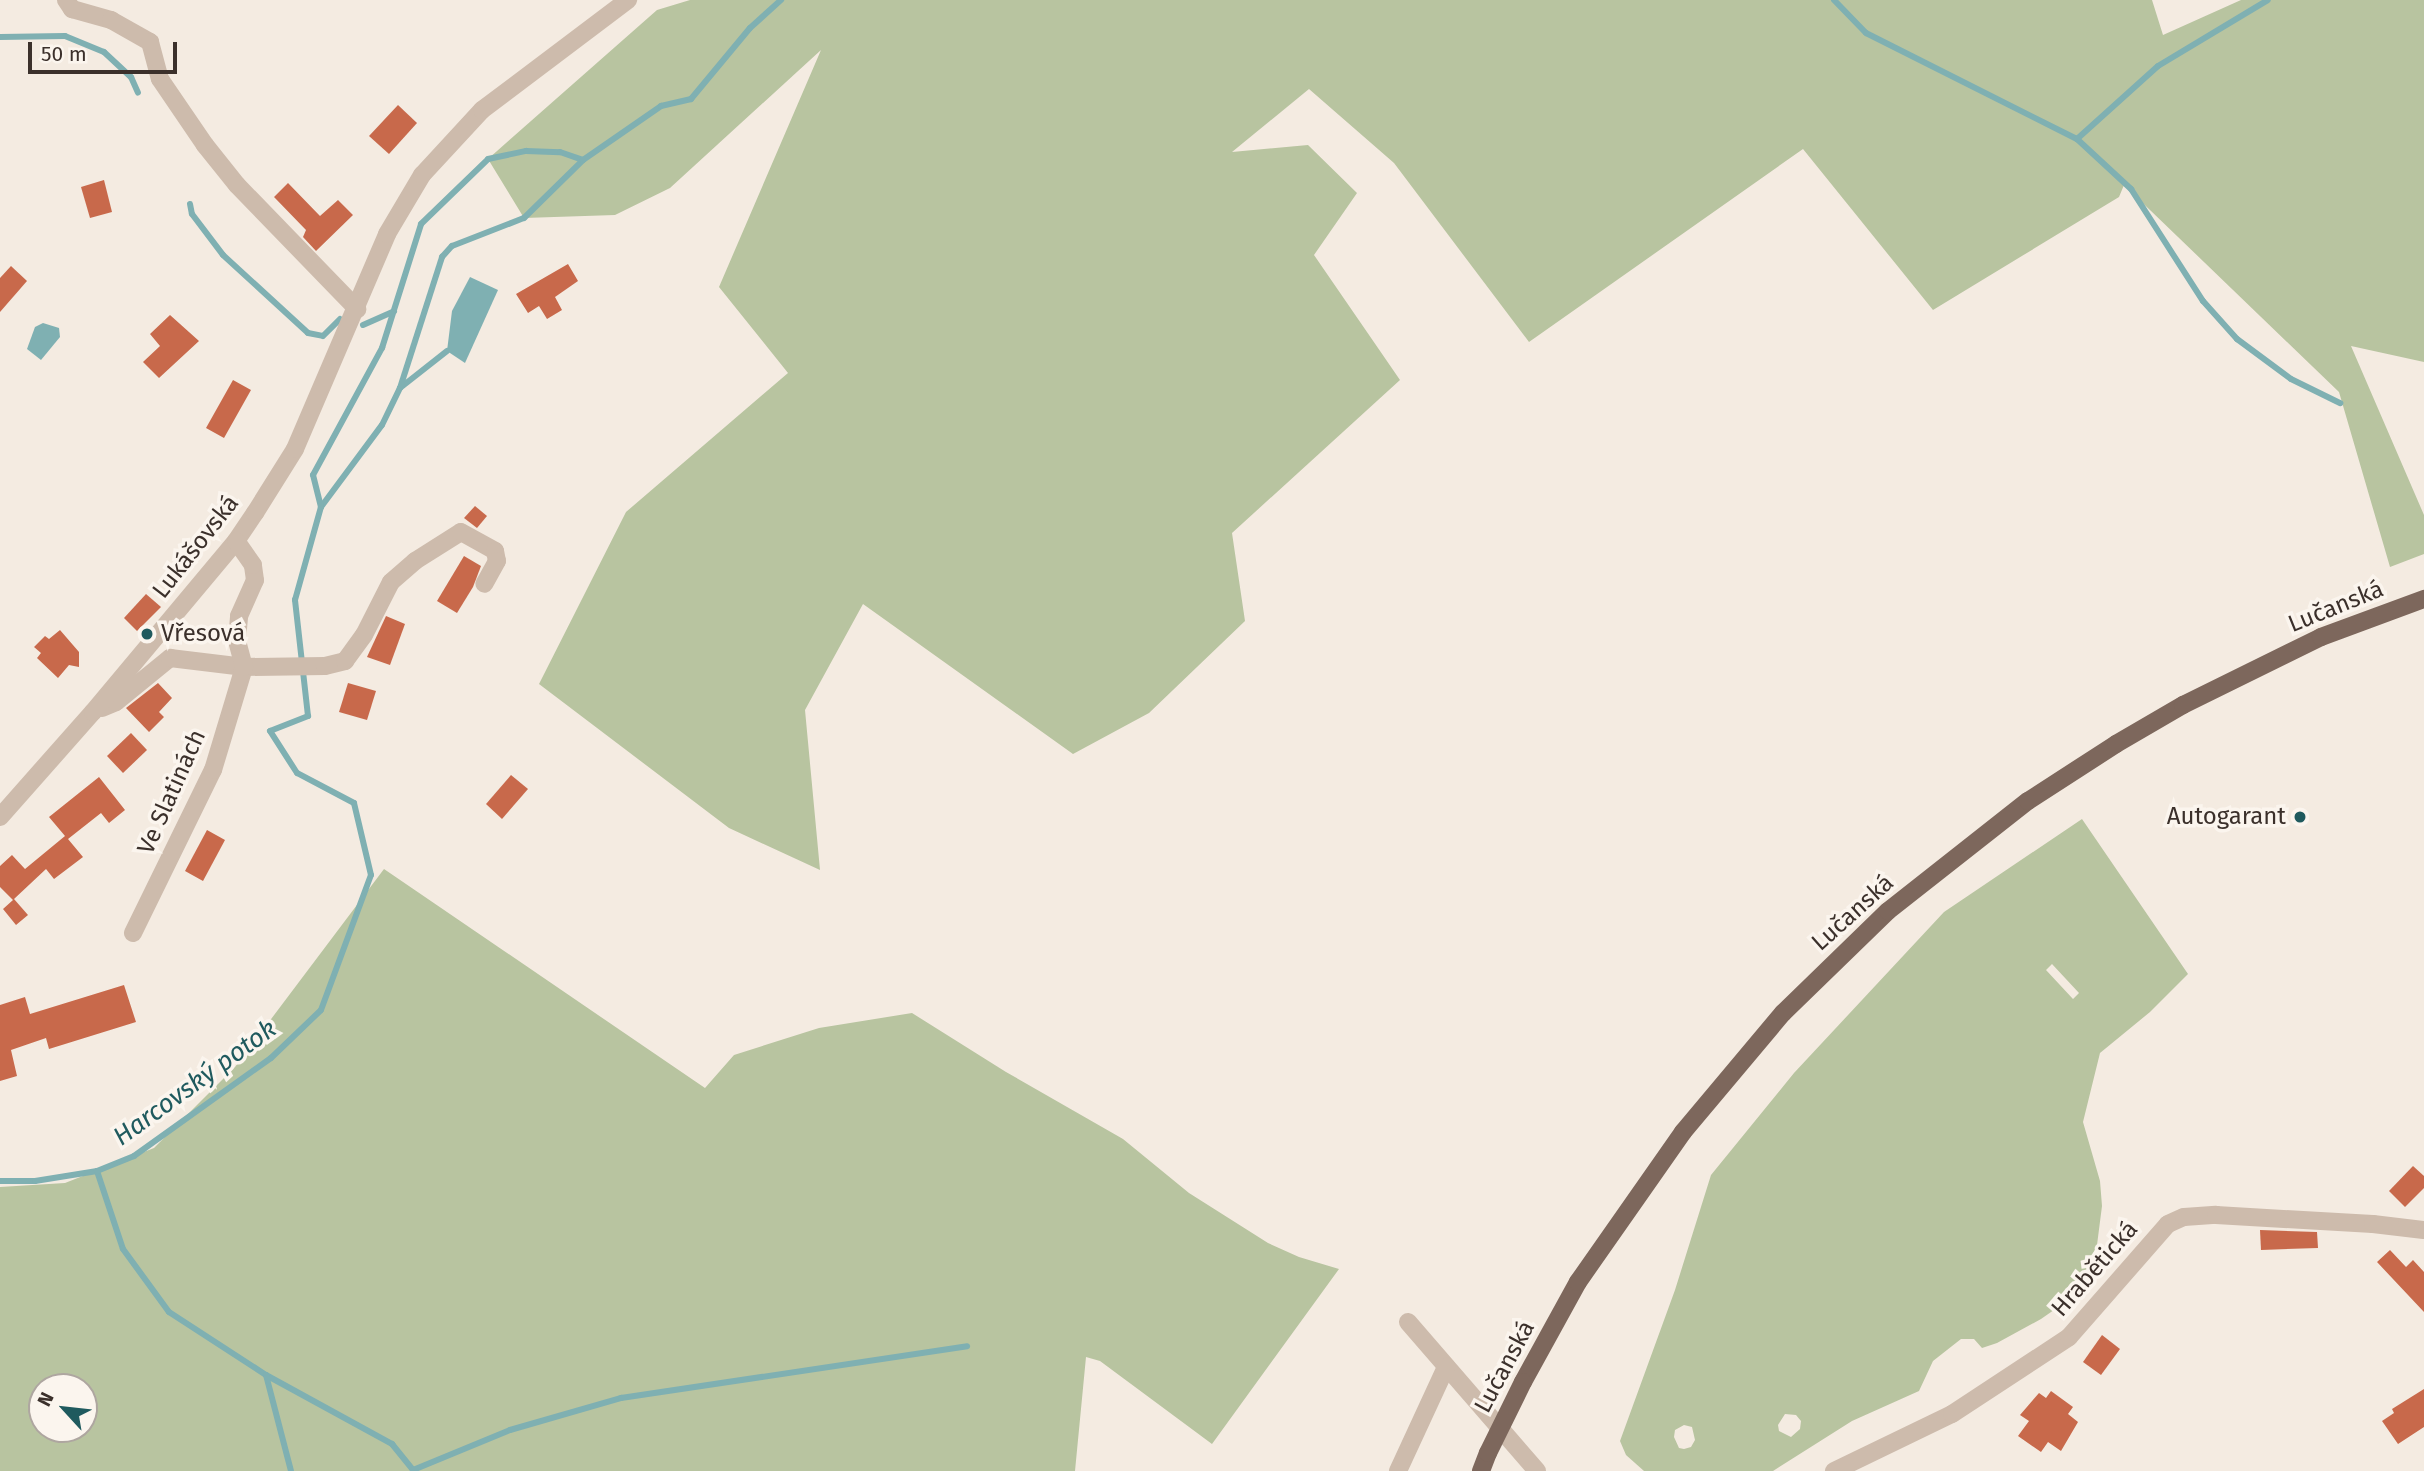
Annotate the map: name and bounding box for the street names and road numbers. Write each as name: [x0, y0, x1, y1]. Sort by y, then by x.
street label: Lukášovská: [147, 490, 245, 604]
street label: Lučanská: [2284, 575, 2388, 639]
street label: Ve Slatinách: [132, 725, 212, 859]
street label: Lučanská: [1806, 869, 1900, 957]
street label: Hrabětická: [2046, 1215, 2144, 1323]
street label: Lučanská: [1469, 1316, 1541, 1418]

